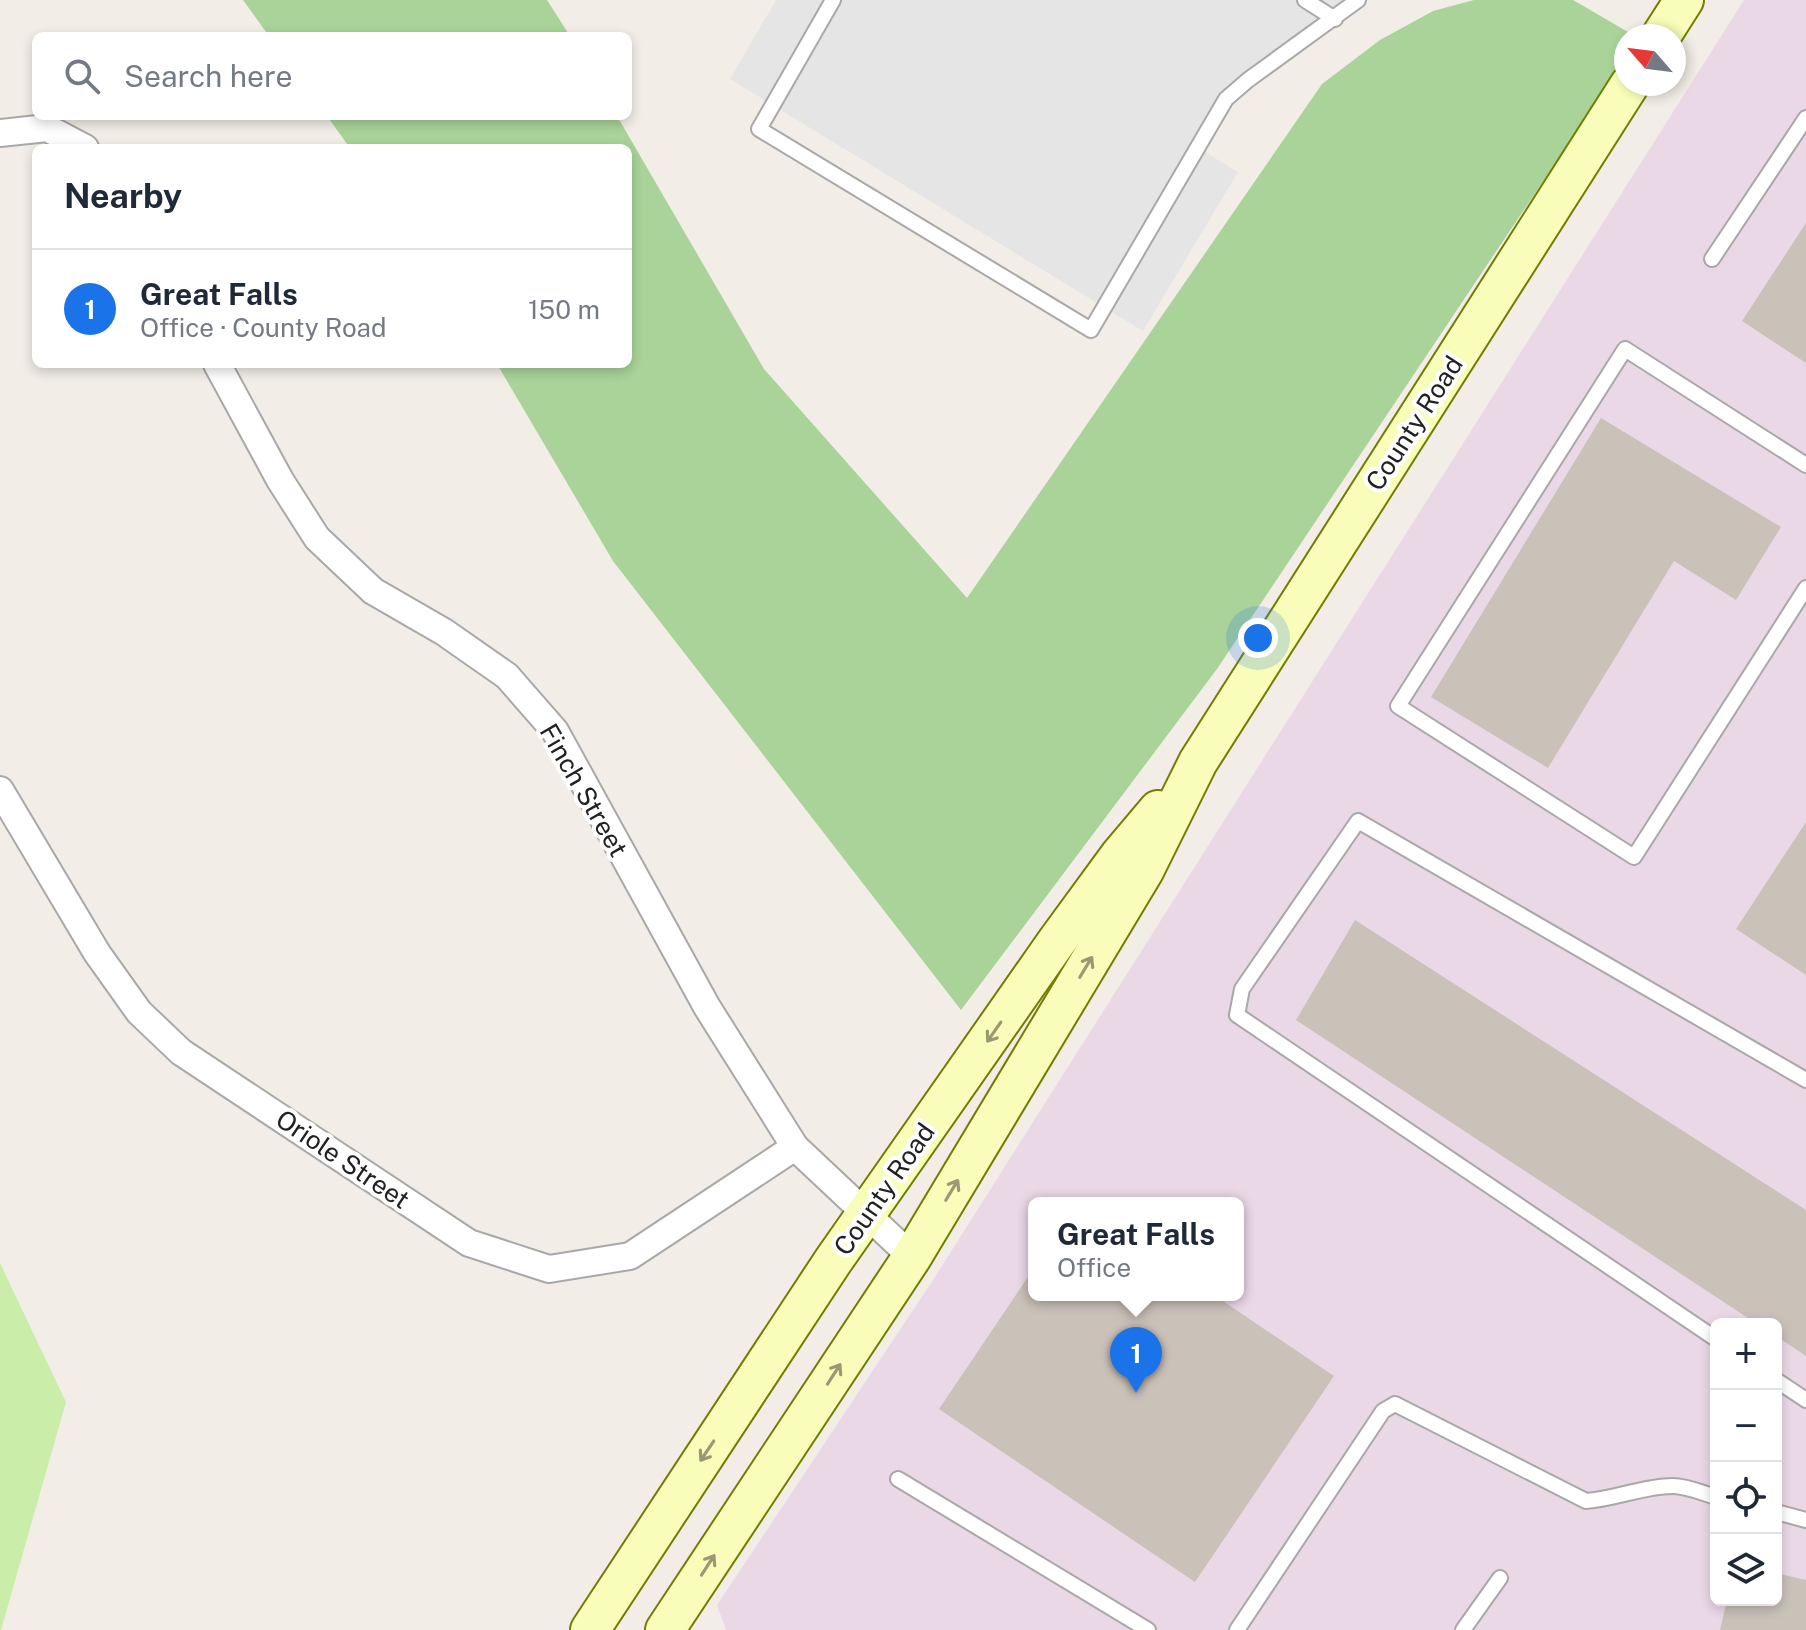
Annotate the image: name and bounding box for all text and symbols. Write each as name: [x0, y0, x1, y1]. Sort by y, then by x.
north arrow: [1614, 24, 1686, 96]
search box: [32, 32, 632, 120]
icon: search: [60, 54, 104, 98]
text: Search here: [124, 58, 292, 94]
text: Nearby: [64, 176, 182, 216]
text: Great Falls: [140, 276, 298, 312]
text: 1: [84, 294, 96, 325]
text: 150 m: [528, 294, 600, 325]
text: Office · County Road: [140, 312, 386, 343]
street label: County Road: [1359, 350, 1469, 496]
your location: [1238, 618, 1278, 658]
street label: Finch Street: [534, 718, 634, 862]
one-way arrow: [1078, 956, 1094, 979]
one-way arrow: [986, 1021, 1002, 1043]
street label: Oriole Street: [270, 1103, 416, 1215]
street label: County Road: [827, 1117, 941, 1261]
one-way arrow: [944, 1179, 960, 1202]
popup: [1028, 1197, 1244, 1301]
text: Great Falls: [1057, 1216, 1215, 1252]
text: Office: [1057, 1252, 1131, 1283]
map controls: [1710, 1318, 1782, 1606]
button: +: [1710, 1318, 1782, 1390]
pin: 1: [1110, 1327, 1162, 1393]
one-way arrow: [826, 1363, 843, 1385]
button: −: [1710, 1390, 1782, 1462]
one-way arrow: [699, 1440, 715, 1462]
button: locate: [1710, 1462, 1782, 1534]
button: layers: [1710, 1534, 1782, 1606]
one-way arrow: [701, 1554, 717, 1577]

